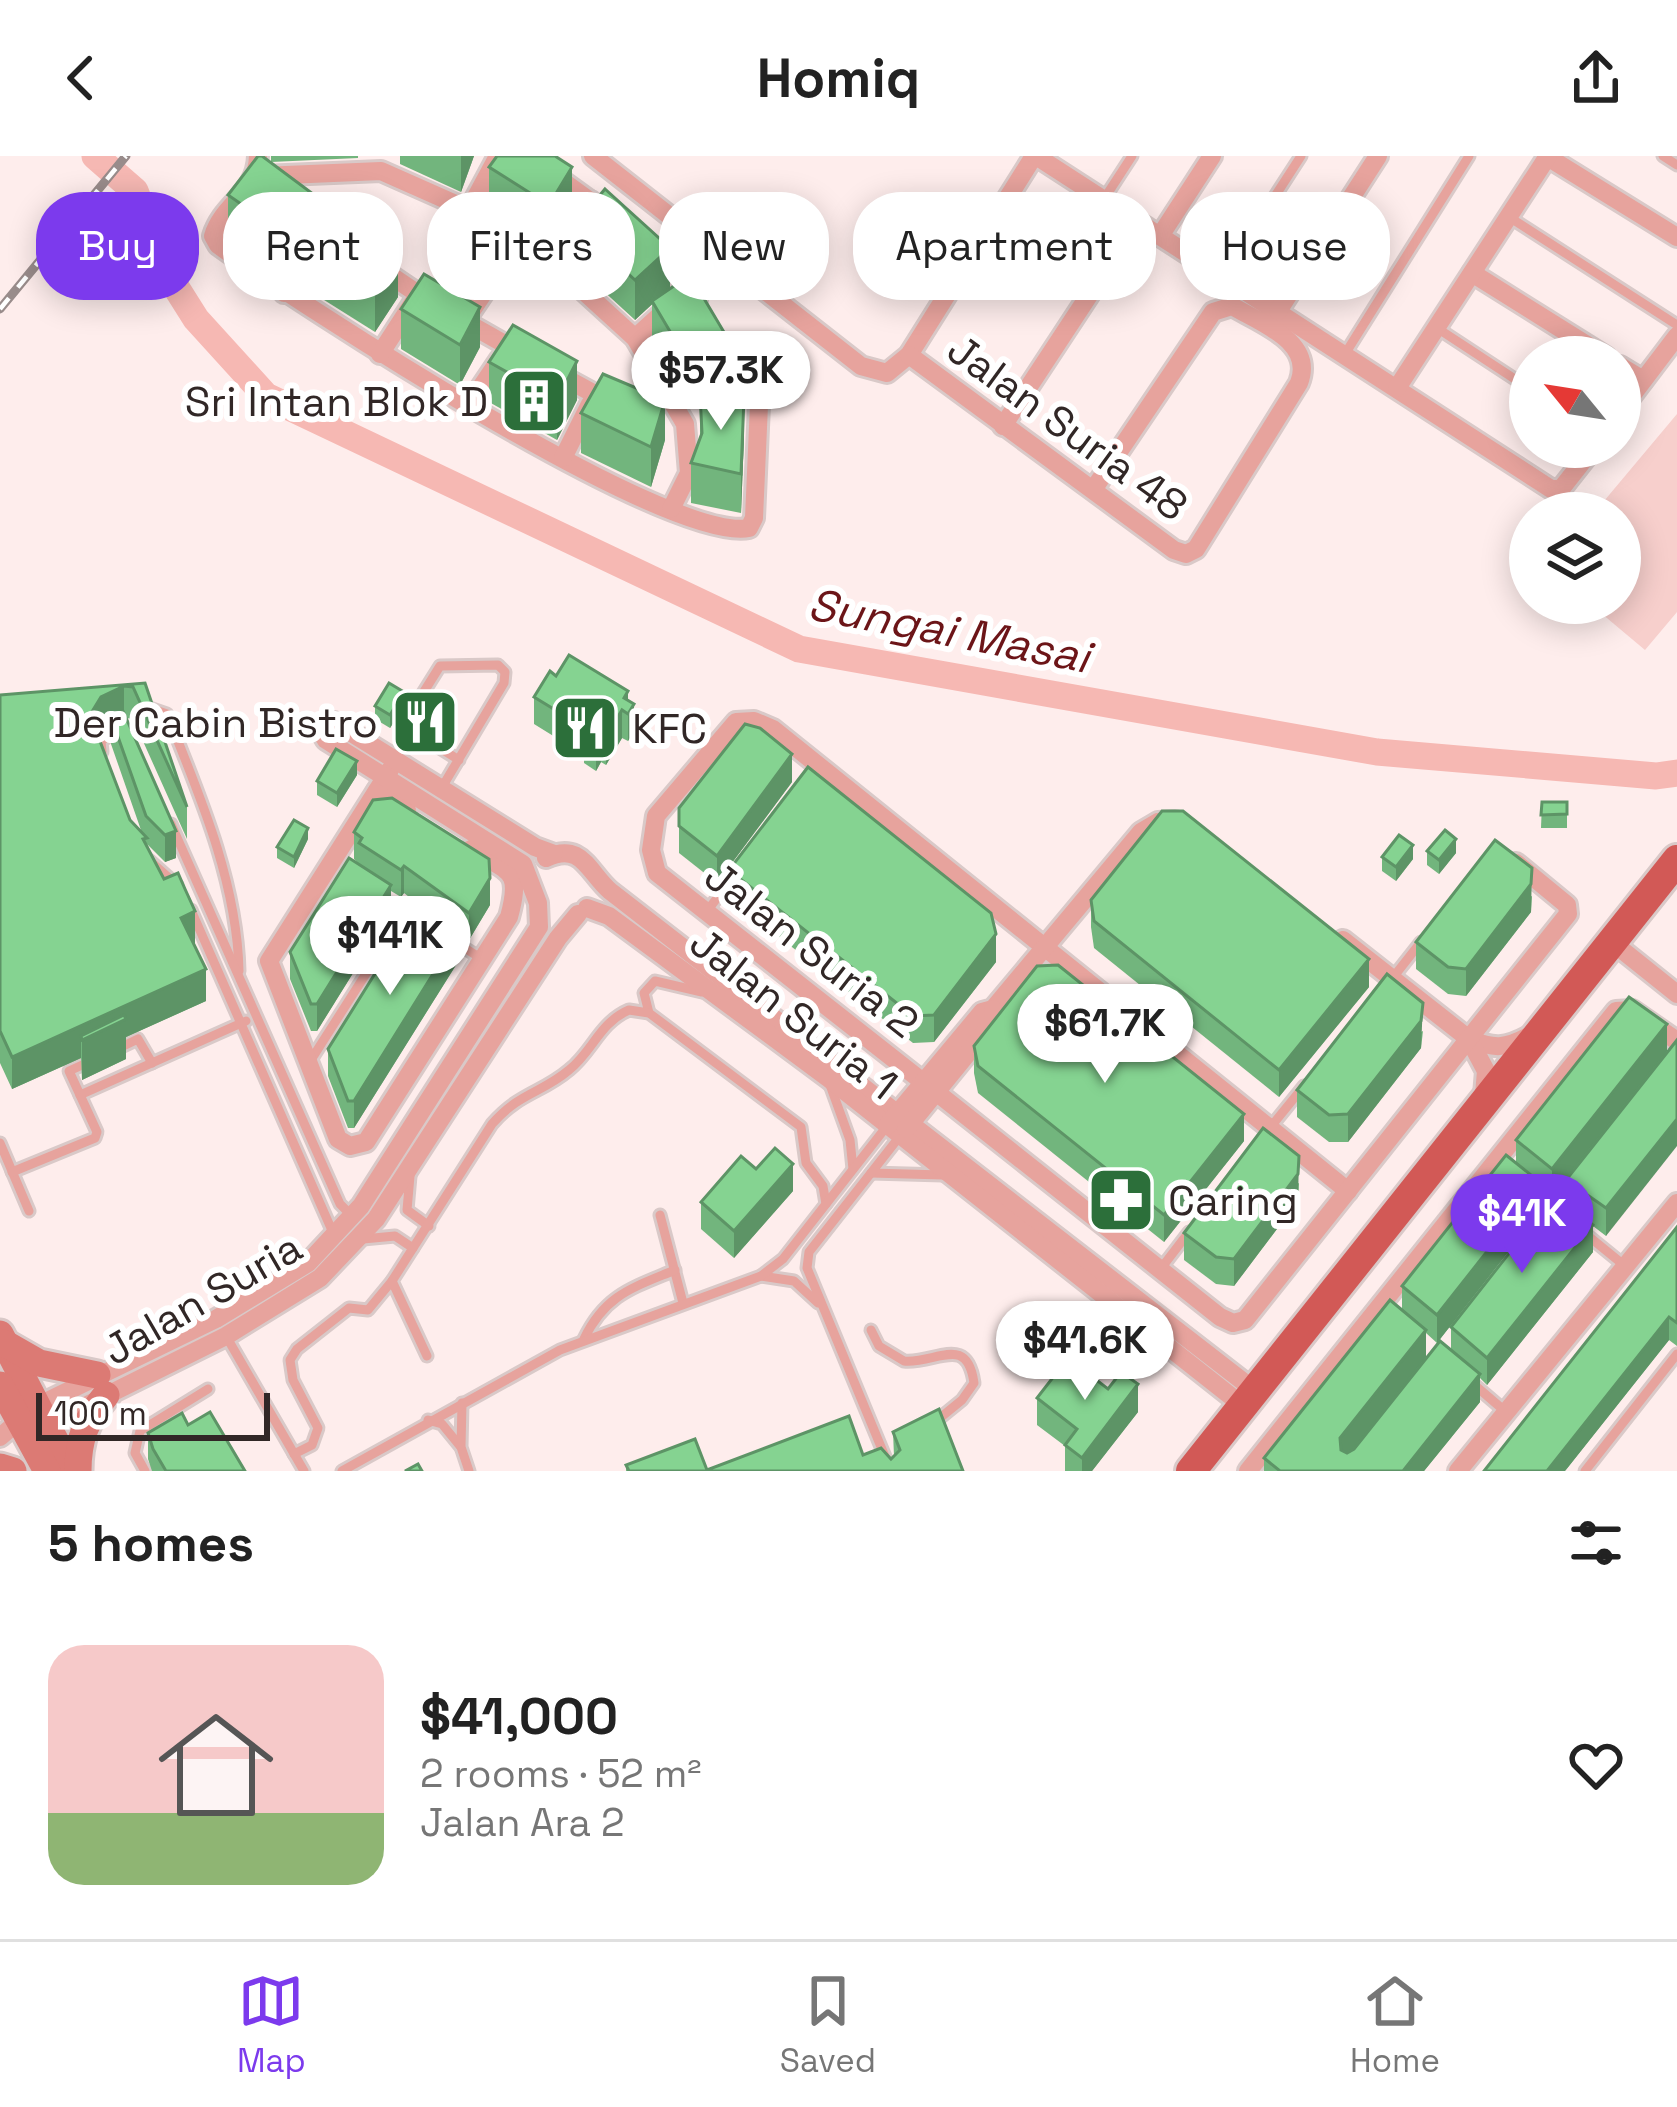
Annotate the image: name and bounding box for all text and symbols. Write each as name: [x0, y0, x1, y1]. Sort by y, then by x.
text: Homiq: [757, 44, 920, 113]
icon: back: [48, 45, 114, 111]
icon: share: [1563, 45, 1629, 111]
chip: Buy: [36, 192, 199, 300]
chip: Rent: [223, 192, 403, 300]
chip: Filters: [427, 192, 635, 300]
chip: New: [659, 192, 829, 300]
chip: Apartment: [853, 192, 1156, 300]
chip: House: [1180, 192, 1390, 300]
street label: Jalan Suria 48: [937, 323, 1198, 532]
pin: $57.3K: [623, 331, 819, 433]
north arrow: [1509, 336, 1641, 468]
map controls: [1509, 336, 1641, 624]
text: $57.3K: [658, 345, 784, 394]
building icon: Sri Intan Blok D: [499, 366, 569, 436]
place label: Sri Intan Blok D: [185, 375, 488, 428]
button: layers: [1509, 492, 1641, 624]
water label: Sungai Masai: [804, 575, 1099, 687]
restaurant icon: Der Cabin Bistro: [390, 687, 460, 757]
restaurant icon: KFC: [550, 693, 620, 763]
place label: Der Cabin Bistro: [54, 696, 378, 749]
place label: KFC: [632, 702, 707, 755]
street label: Jalan Suria 2: [694, 849, 929, 1049]
pin: $141K: [306, 896, 474, 998]
text: $141K: [337, 910, 443, 959]
street label: Jalan Suria 1: [679, 916, 908, 1111]
pin: $61.7K: [1007, 984, 1203, 1086]
text: $61.7K: [1044, 998, 1166, 1047]
pharmacy icon: Caring: [1086, 1165, 1156, 1235]
place label: Caring: [1168, 1174, 1298, 1227]
pin: $41K: [1451, 1174, 1593, 1276]
text: $41K: [1478, 1188, 1567, 1237]
street label: Jalan Suria: [93, 1220, 311, 1377]
pin: $41.6K: [987, 1301, 1183, 1403]
text: $41.6K: [1023, 1315, 1147, 1364]
scale bar: [36, 1387, 270, 1440]
text: 100 m: [54, 1393, 147, 1435]
icon: filters: [1563, 1510, 1629, 1576]
text: 5 homes: [48, 1511, 254, 1576]
text: $41,000: [420, 1684, 618, 1749]
icon: home: [144, 1693, 288, 1837]
icon: heart: [1563, 1732, 1629, 1798]
text: 2 rooms · 52 m²: [420, 1749, 702, 1798]
text: Jalan Ara 2: [420, 1798, 625, 1847]
tab: Map: [237, 1968, 306, 2082]
tab: Saved: [780, 1968, 876, 2082]
tab: Home: [1350, 1968, 1440, 2082]

